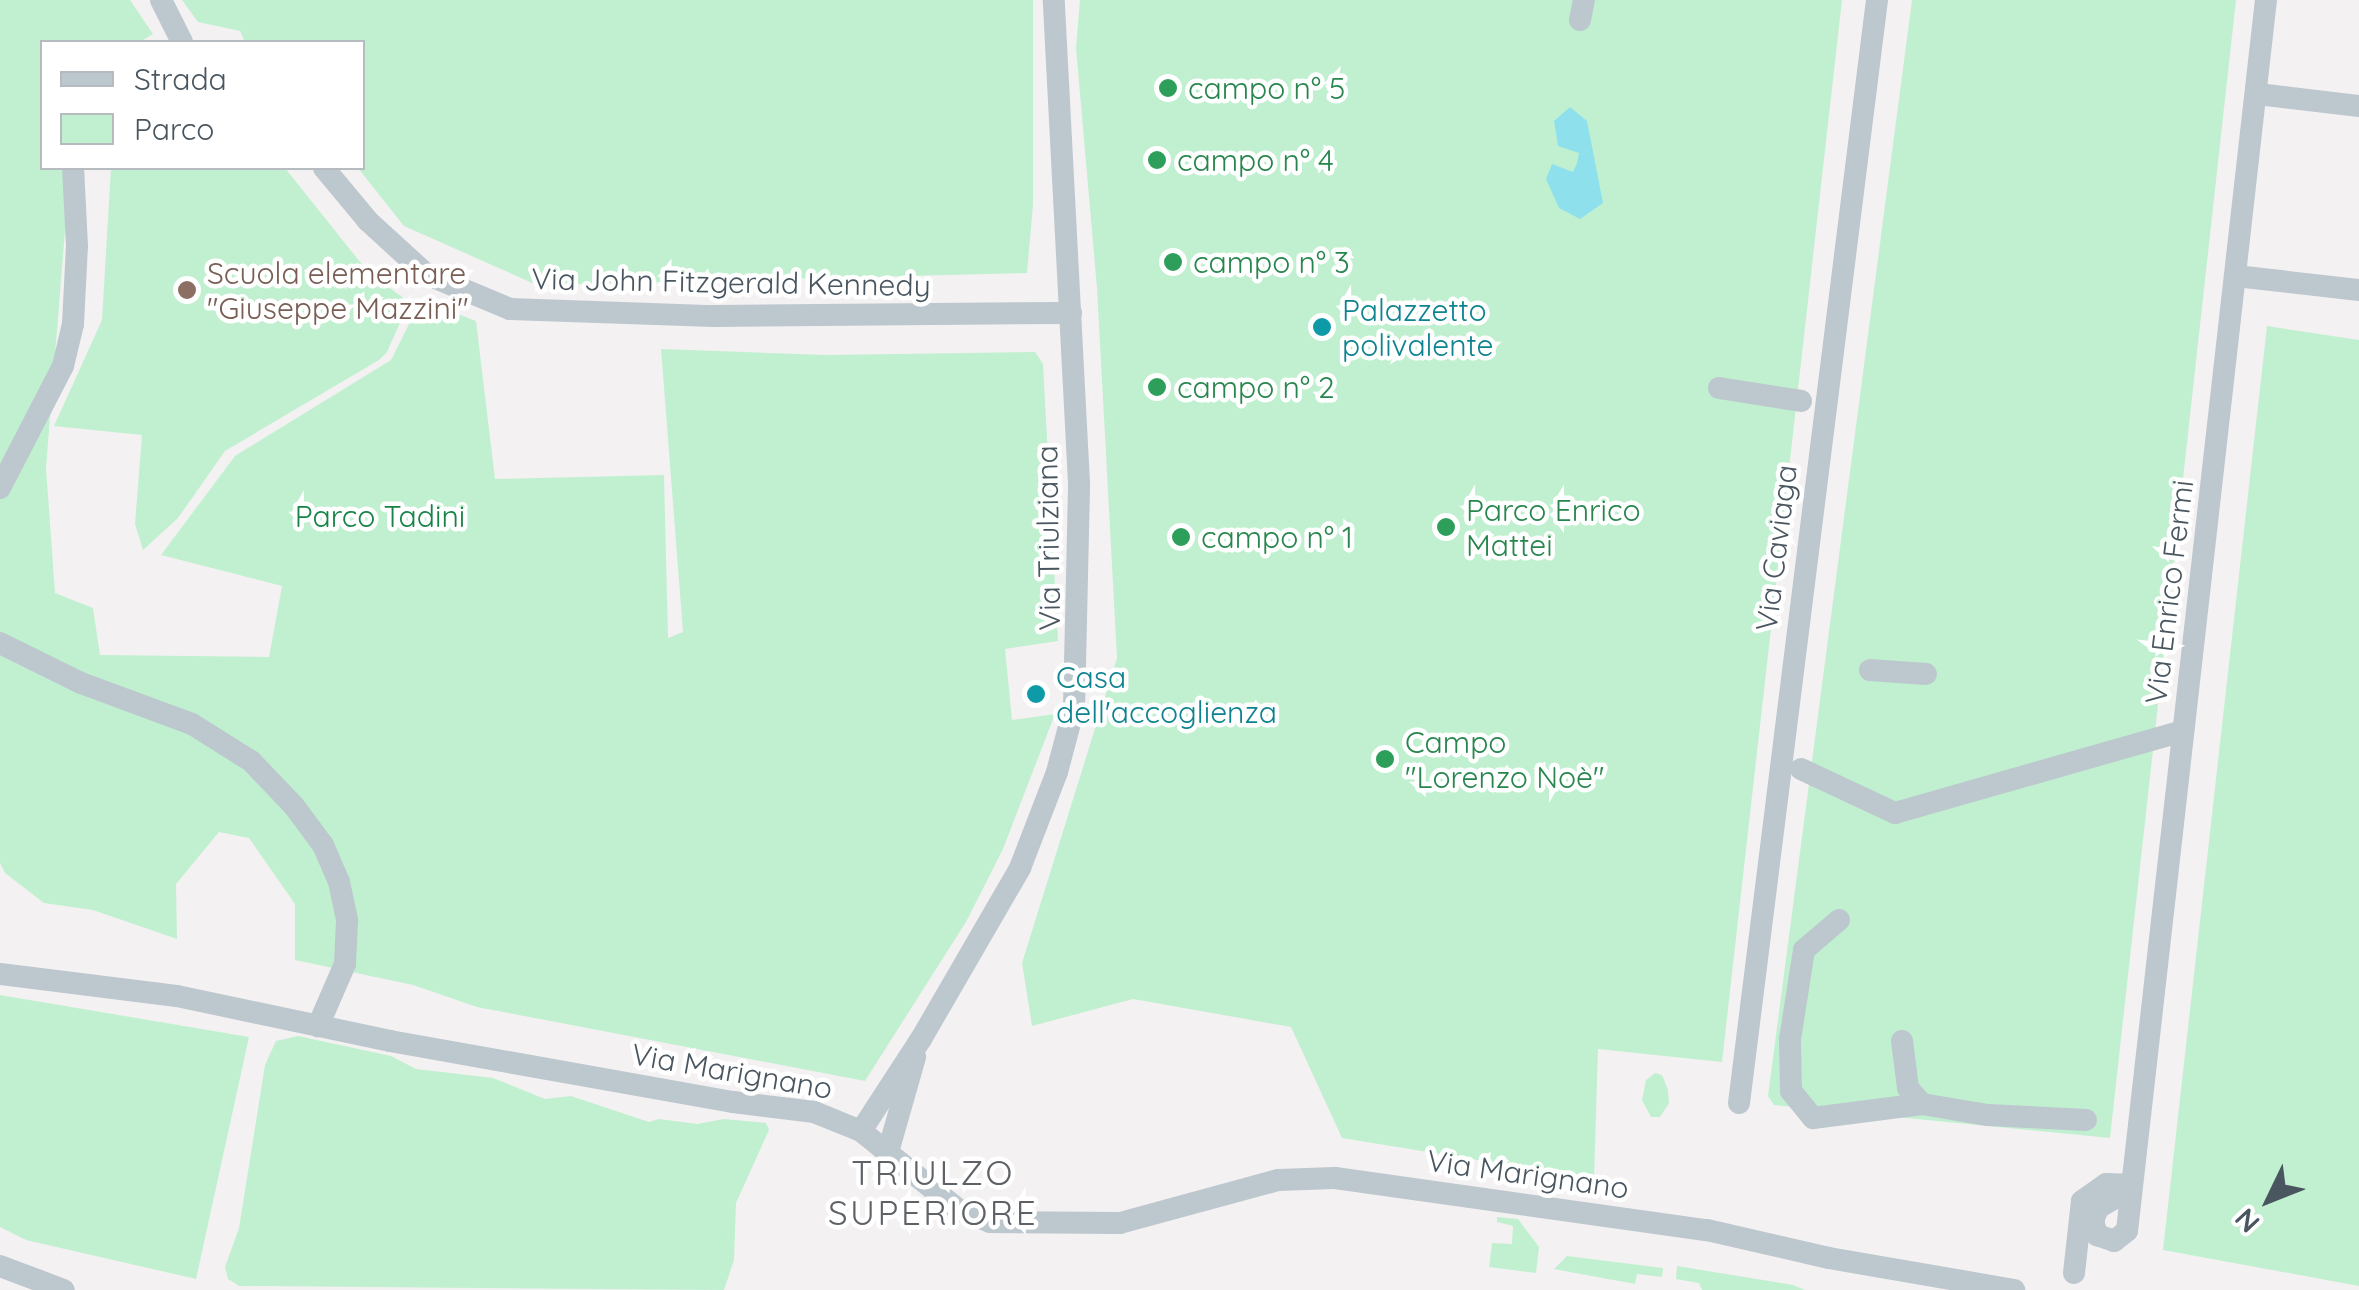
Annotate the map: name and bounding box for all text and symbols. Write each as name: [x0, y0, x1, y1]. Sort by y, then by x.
legend: [40, 40, 365, 170]
text: Strada: [134, 60, 227, 98]
place label: campo n° 5: [1188, 70, 1345, 106]
marker: campo n° 5: [1157, 77, 1179, 99]
text: Parco: [134, 110, 214, 148]
place label: campo n° 4: [1177, 142, 1334, 178]
marker: campo n° 4: [1146, 149, 1168, 171]
place label: campo n° 3: [1193, 244, 1350, 280]
marker: campo n° 3: [1162, 251, 1184, 273]
place label: Scuola elementare "Giuseppe Mazzini": [207, 255, 469, 326]
street label: Via John Fitzgerald Kennedy: [531, 261, 931, 303]
marker: Scuola elementare "Giuseppe Mazzini": [176, 279, 198, 301]
place label: Palazzetto polivalente: [1342, 292, 1493, 362]
marker: Palazzetto polivalente: [1311, 316, 1333, 338]
place label: campo n° 2: [1177, 369, 1335, 405]
marker: campo n° 2: [1146, 376, 1168, 398]
street label: Via Triulziana: [1028, 445, 1068, 631]
street label: Via Caviaga: [1748, 463, 1804, 633]
street label: Via Enrico Fermi: [2137, 478, 2201, 706]
place label: Parco Enrico Mattei: [1466, 492, 1641, 562]
park label: Parco Tadini: [295, 498, 465, 534]
marker: Parco Enrico Mattei: [1435, 516, 1457, 538]
place label: campo n° 1: [1201, 519, 1353, 555]
marker: campo n° 1: [1170, 526, 1192, 548]
place label: Casa dell'accoglienza: [1056, 659, 1277, 730]
marker: Casa dell'accoglienza: [1025, 683, 1047, 705]
place label: Campo "Lorenzo Noè": [1405, 724, 1605, 794]
marker: Campo "Lorenzo Noè": [1374, 748, 1396, 770]
street label: Via Marignano: [629, 1036, 835, 1106]
street label: Via Marignano: [1425, 1142, 1631, 1206]
north arrow: [2219, 1150, 2319, 1250]
district label: TRIULZO SUPERIORE: [828, 1151, 1038, 1233]
text: N: [2227, 1201, 2267, 1240]

